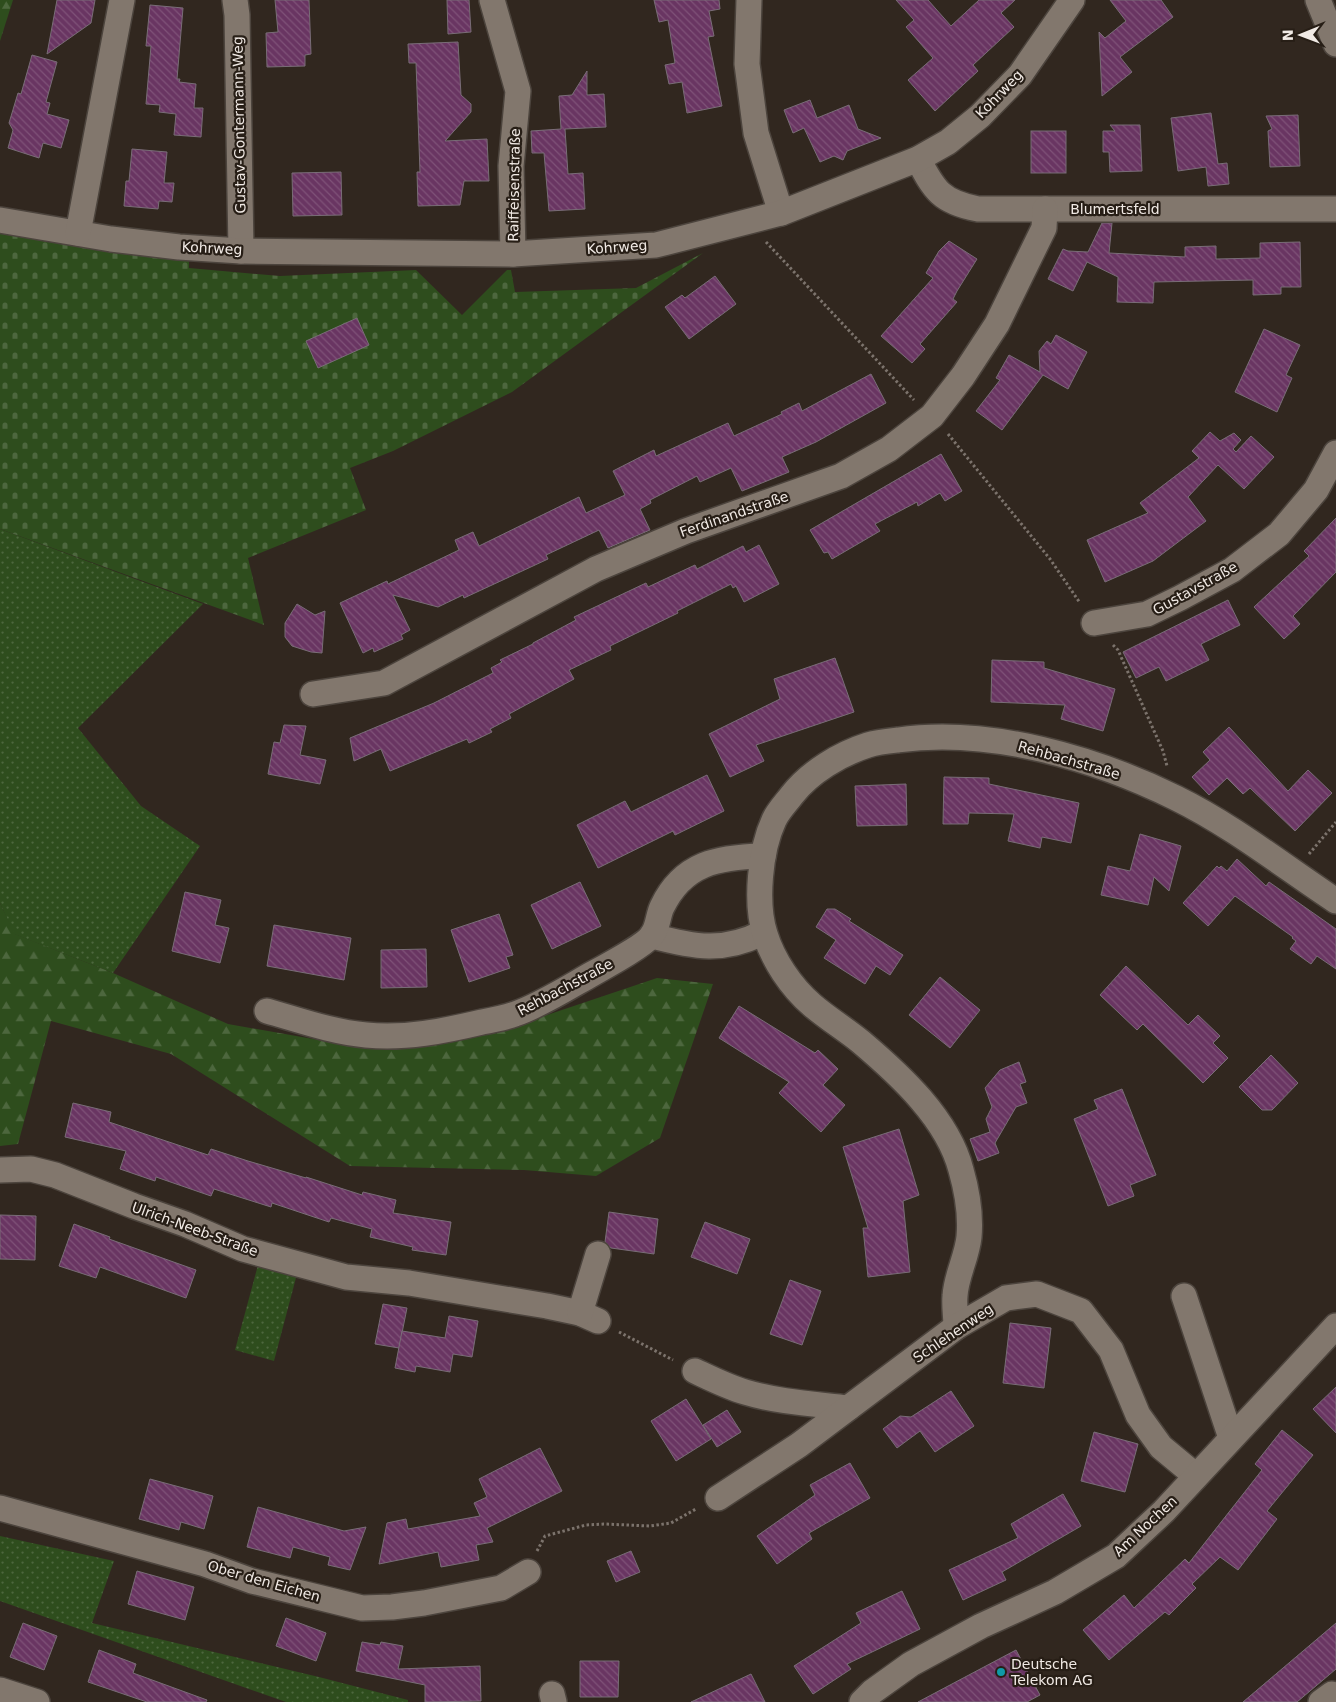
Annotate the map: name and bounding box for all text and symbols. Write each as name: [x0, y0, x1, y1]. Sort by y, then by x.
north arrow: [1276, 10, 1326, 60]
text: N: [1280, 29, 1296, 41]
street label: Gustav-Gontermann-Weg: [229, 36, 249, 214]
street label: Kohrweg: [972, 67, 1026, 121]
street label: Raiffeisenstraße: [505, 128, 523, 242]
street label: Blumertsfeld: [1070, 201, 1160, 217]
street label: Kohrweg: [586, 237, 648, 257]
street label: Kohrweg: [181, 238, 243, 258]
street label: Ferdinandstraße: [678, 488, 790, 540]
street label: Gustavstraße: [1150, 558, 1240, 618]
street label: Rehbachstraße: [1016, 738, 1122, 782]
street label: Rehbachstraße: [515, 955, 615, 1019]
street label: Ulrich-Neeb-Straße: [130, 1199, 260, 1259]
street label: Schlehenweg: [910, 1300, 996, 1366]
street label: Am Nochen: [1110, 1493, 1180, 1559]
street label: Ober den Eichen: [206, 1557, 322, 1605]
place label: Deutsche Telekom AG: [1010, 1656, 1093, 1688]
marker: Deutsche Telekom AG: [995, 1666, 1007, 1678]

